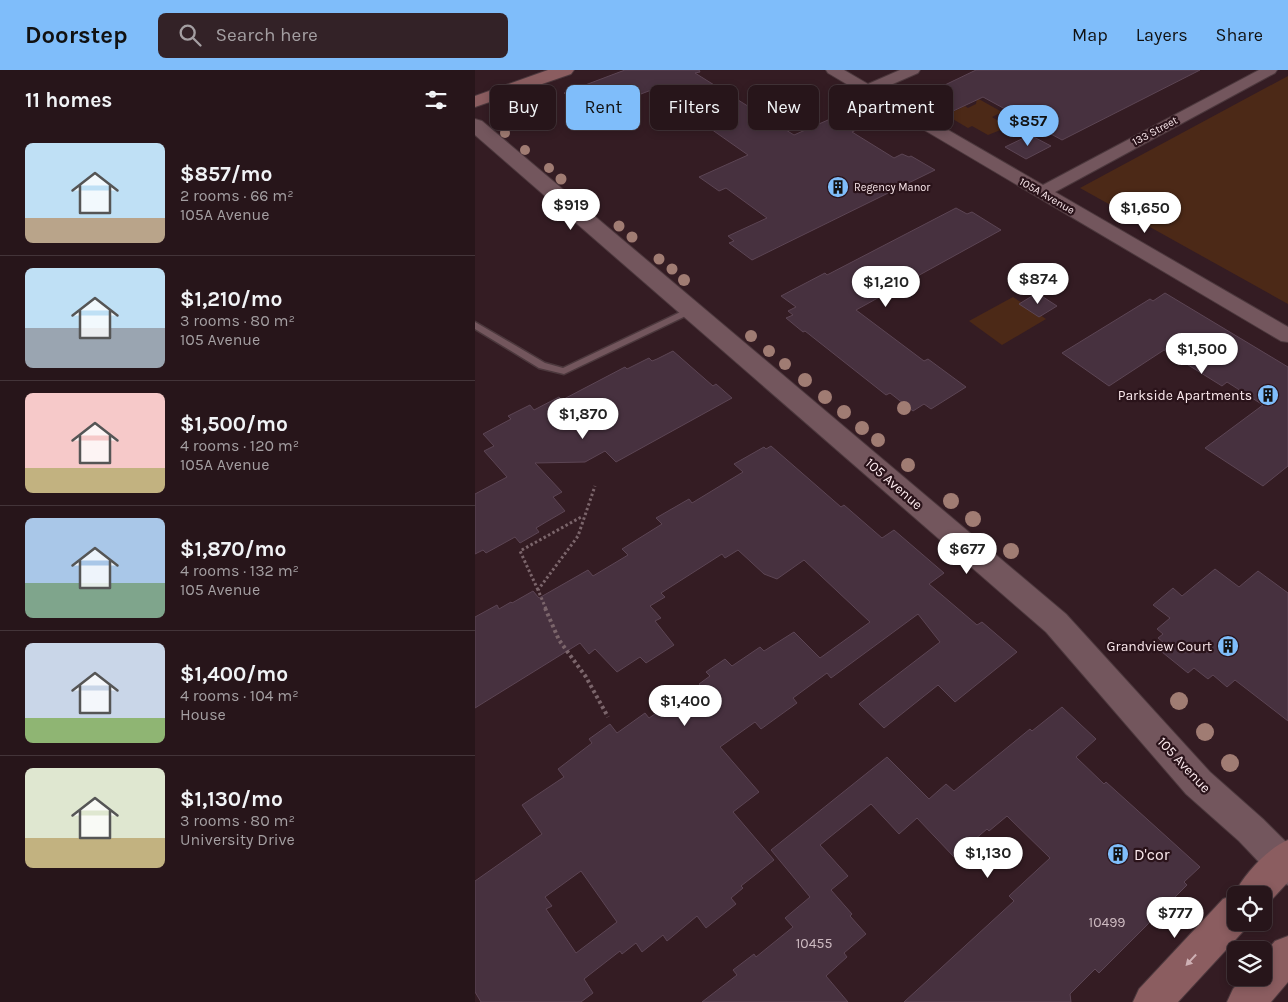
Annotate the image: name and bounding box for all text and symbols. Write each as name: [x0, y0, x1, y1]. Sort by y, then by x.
search box: [158, 13, 508, 58]
text: Doorstep: [25, 21, 128, 49]
icon: search: [176, 21, 204, 49]
text: Search here: [216, 24, 318, 46]
text: Map: [1072, 24, 1108, 46]
text: Layers: [1136, 24, 1188, 46]
text: Share: [1216, 24, 1263, 46]
chip: Buy: [490, 85, 556, 130]
chip: Rent: [566, 85, 640, 130]
chip: Filters: [650, 85, 738, 130]
chip: New: [748, 85, 819, 130]
chip: Apartment: [829, 85, 953, 130]
icon: filters: [422, 86, 450, 114]
text: 11 homes: [25, 88, 112, 112]
pin: $857: [998, 104, 1058, 147]
text: $857: [1009, 111, 1047, 130]
street label: 133 Street: [1130, 114, 1180, 148]
text: $857/mo: [180, 162, 272, 186]
icon: home: [65, 163, 125, 223]
building icon: Regency Manor: [826, 175, 850, 199]
street label: 105A Avenue: [1017, 175, 1077, 217]
place label: Regency Manor: [854, 181, 930, 194]
text: 2 rooms · 66 m²: [180, 186, 294, 205]
pin: $919: [541, 189, 601, 231]
pin: $1,650: [1104, 191, 1186, 234]
text: $919: [553, 195, 589, 214]
text: $1,650: [1120, 198, 1170, 217]
text: 105A Avenue: [180, 205, 269, 224]
pin: $874: [1008, 262, 1068, 305]
pin: $1,210: [845, 266, 927, 308]
text: $874: [1019, 269, 1057, 288]
text: $1,210: [863, 272, 909, 291]
text: $1,210/mo: [180, 287, 282, 311]
icon: home: [65, 288, 125, 348]
text: 3 rooms · 80 m²: [180, 311, 295, 330]
text: 105 Avenue: [180, 330, 260, 349]
pin: $1,500: [1161, 332, 1243, 375]
text: $1,500: [1177, 339, 1227, 358]
building icon: Parkside Apartments: [1256, 383, 1280, 407]
place label: Parkside Apartments: [1118, 387, 1252, 404]
pin: $1,870: [542, 398, 624, 440]
text: $1,870: [558, 404, 608, 423]
text: $1,500/mo: [180, 412, 288, 436]
icon: home: [65, 413, 125, 473]
text: 4 rooms · 120 m²: [180, 436, 299, 455]
text: 105A Avenue: [180, 455, 269, 474]
street label: 105 Avenue: [862, 455, 926, 513]
pin: $677: [937, 532, 997, 575]
text: $1,870/mo: [180, 537, 286, 561]
icon: home: [65, 538, 125, 598]
text: $677: [949, 539, 985, 558]
text: 4 rooms · 132 m²: [180, 561, 299, 580]
text: 105 Avenue: [180, 580, 260, 599]
building icon: Grandview Court: [1216, 634, 1240, 658]
place label: Grandview Court: [1107, 638, 1212, 655]
text: $1,400/mo: [180, 662, 288, 686]
icon: home: [65, 663, 125, 723]
pin: $1,400: [644, 684, 726, 727]
text: 4 rooms · 104 m²: [180, 686, 299, 705]
text: $1,400: [660, 691, 710, 710]
text: House: [180, 705, 226, 724]
street label: 105 Avenue: [1154, 734, 1214, 796]
text: $1,130/mo: [180, 787, 283, 811]
icon: home: [65, 788, 125, 848]
text: 3 rooms · 80 m²: [180, 811, 295, 830]
text: University Drive: [180, 830, 295, 849]
pin: $1,130: [947, 836, 1029, 879]
building icon: D'cor: [1106, 842, 1130, 866]
text: $1,130: [965, 843, 1011, 862]
place label: D'cor: [1134, 845, 1170, 864]
map controls: [1227, 886, 1272, 986]
button: locate: [1227, 886, 1272, 931]
pin: $777: [1145, 896, 1205, 939]
text: $777: [1158, 903, 1192, 922]
house number: 10499: [1089, 914, 1126, 931]
house number: 10455: [796, 935, 832, 952]
button: layers: [1227, 941, 1272, 986]
one-way arrow: [1185, 954, 1197, 966]

